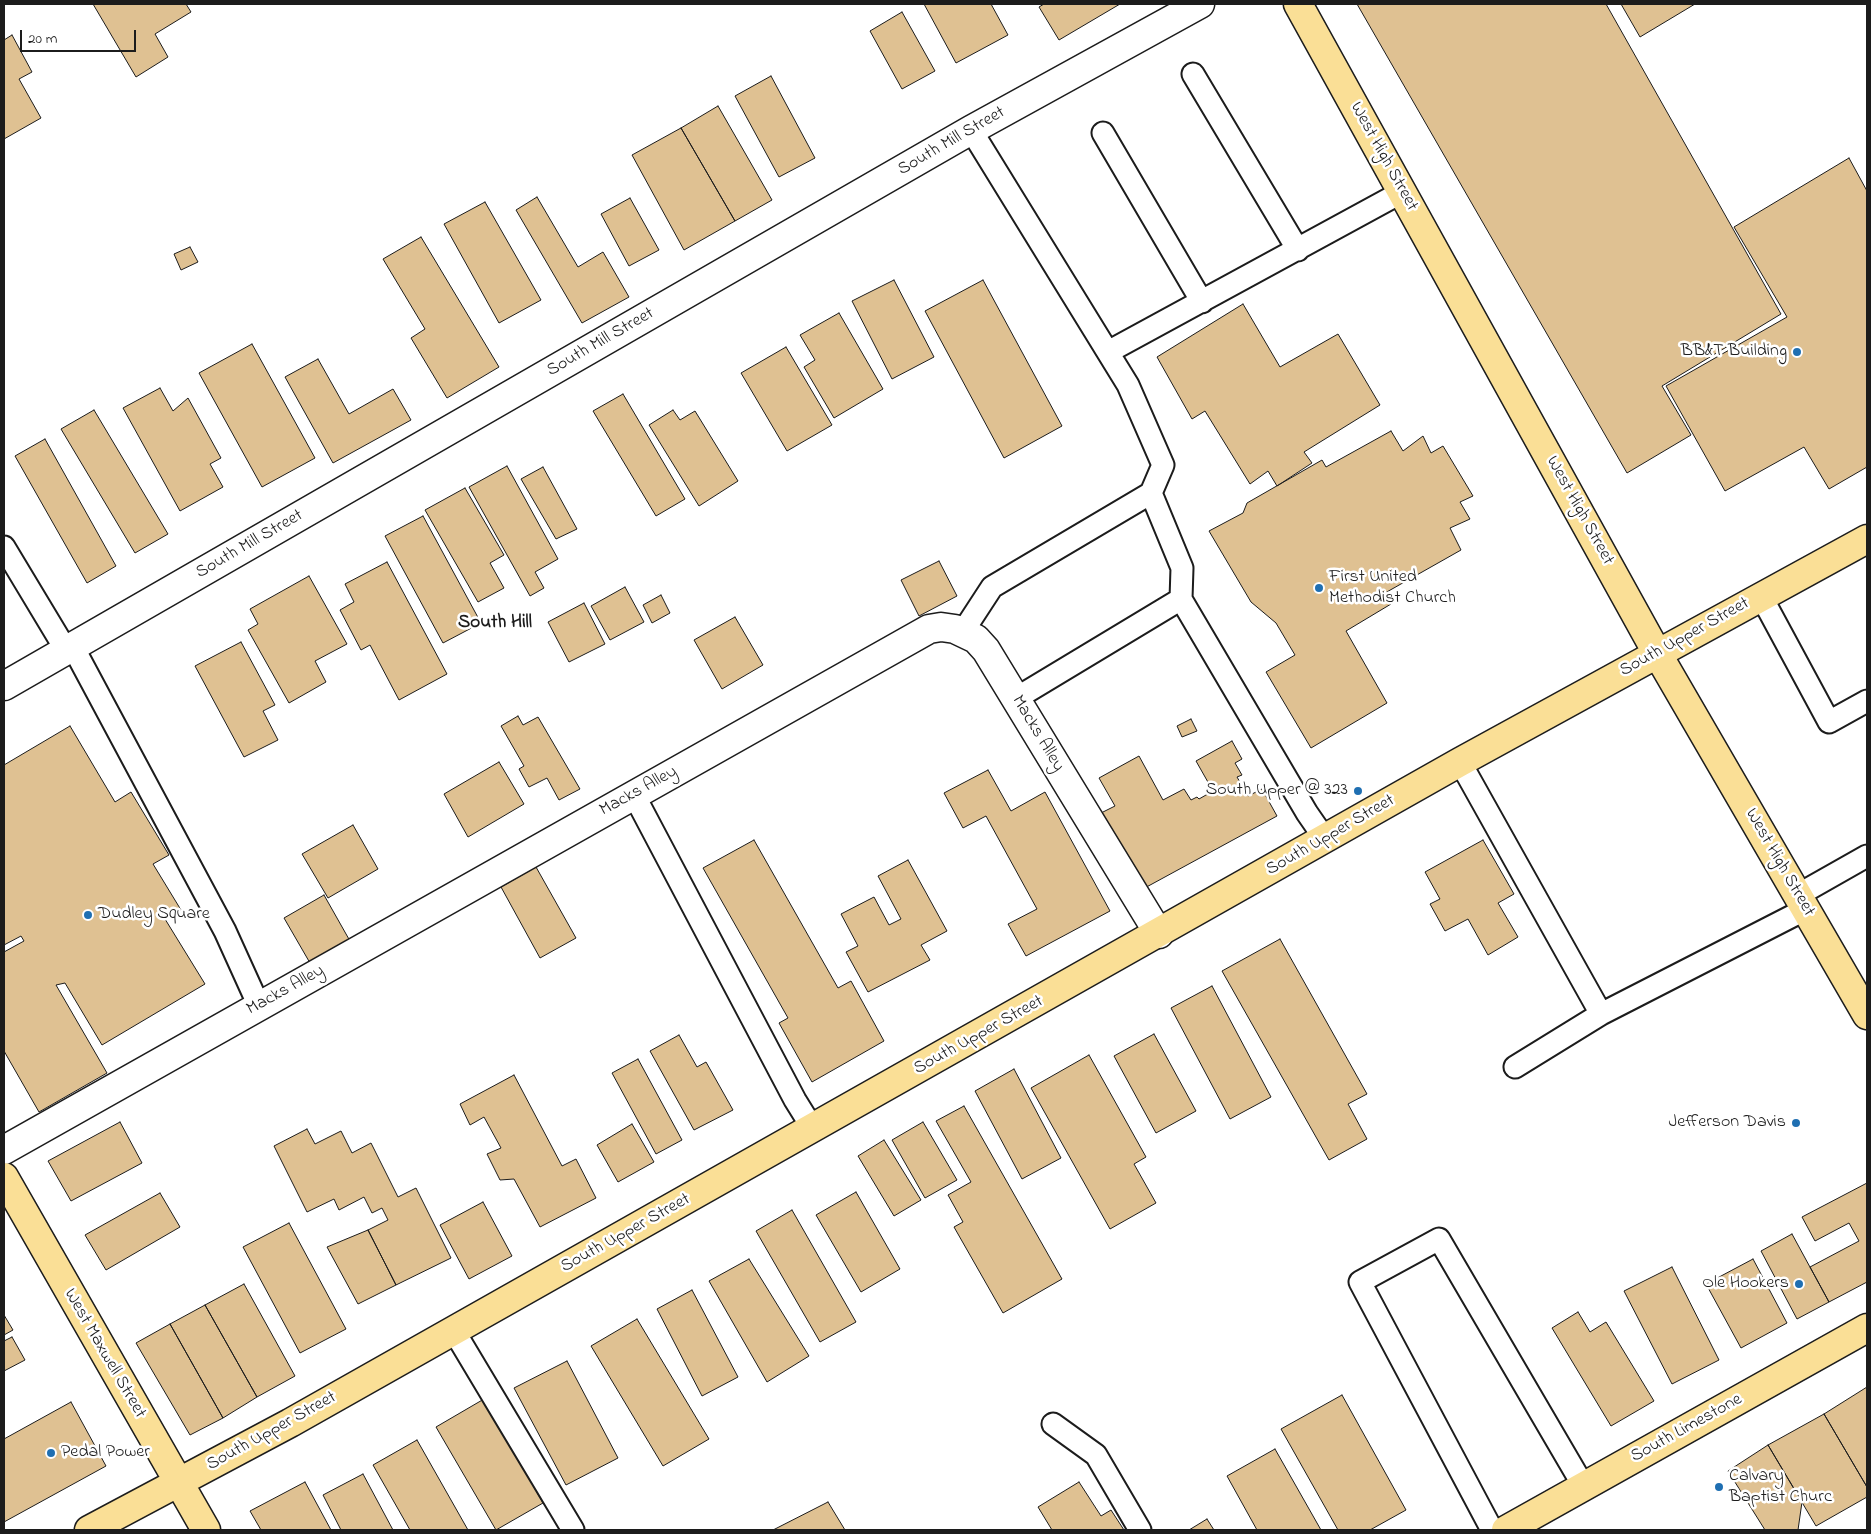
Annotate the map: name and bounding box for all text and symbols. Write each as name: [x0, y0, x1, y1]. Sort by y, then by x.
scale bar: [22, 20, 139, 52]
text: 20 m: [28, 28, 57, 50]
street label: West High Street: [1344, 99, 1422, 215]
street label: South Mill Street: [894, 103, 1010, 181]
street label: South Mill Street: [543, 304, 659, 382]
place label: BB&T Building: [1681, 341, 1787, 363]
marker: BB&T Building: [1791, 346, 1803, 358]
street label: West High Street: [1540, 453, 1618, 569]
street label: South Mill Street: [192, 506, 308, 584]
place label: First United Methodist Church: [1329, 567, 1456, 610]
marker: First United Methodist Church: [1313, 582, 1325, 594]
street label: South Upper Street: [1616, 593, 1754, 683]
district label: South Hill: [458, 613, 532, 635]
street label: Macks Alley: [1006, 692, 1068, 776]
street label: Macks Alley: [596, 762, 682, 822]
place label: South Upper @ 323: [1206, 780, 1348, 802]
marker: South Upper @ 323: [1352, 785, 1364, 797]
street label: South Upper Street: [1263, 790, 1399, 882]
street label: West High Street: [1739, 805, 1819, 921]
place label: Dudley Square: [98, 904, 210, 926]
marker: Dudley Square: [82, 909, 94, 921]
street label: Macks Alley: [243, 961, 329, 1021]
street label: South Upper Street: [910, 991, 1048, 1081]
place label: Jefferson Davis: [1668, 1112, 1786, 1134]
marker: Jefferson Davis: [1790, 1117, 1802, 1129]
street label: South Upper Street: [557, 1189, 695, 1279]
place label: Ole Hookers: [1702, 1273, 1789, 1295]
marker: Ole Hookers: [1793, 1278, 1805, 1290]
street label: West Maxwell Street: [58, 1285, 150, 1423]
street label: South Upper Street: [203, 1387, 341, 1477]
street label: South Limestone: [1628, 1390, 1746, 1468]
place label: Pedal Power: [61, 1442, 150, 1464]
marker: Pedal Power: [45, 1447, 57, 1459]
place label: Calvary Baptist Churc: [1729, 1466, 1832, 1508]
marker: Calvary Baptist Churc: [1713, 1481, 1725, 1493]

